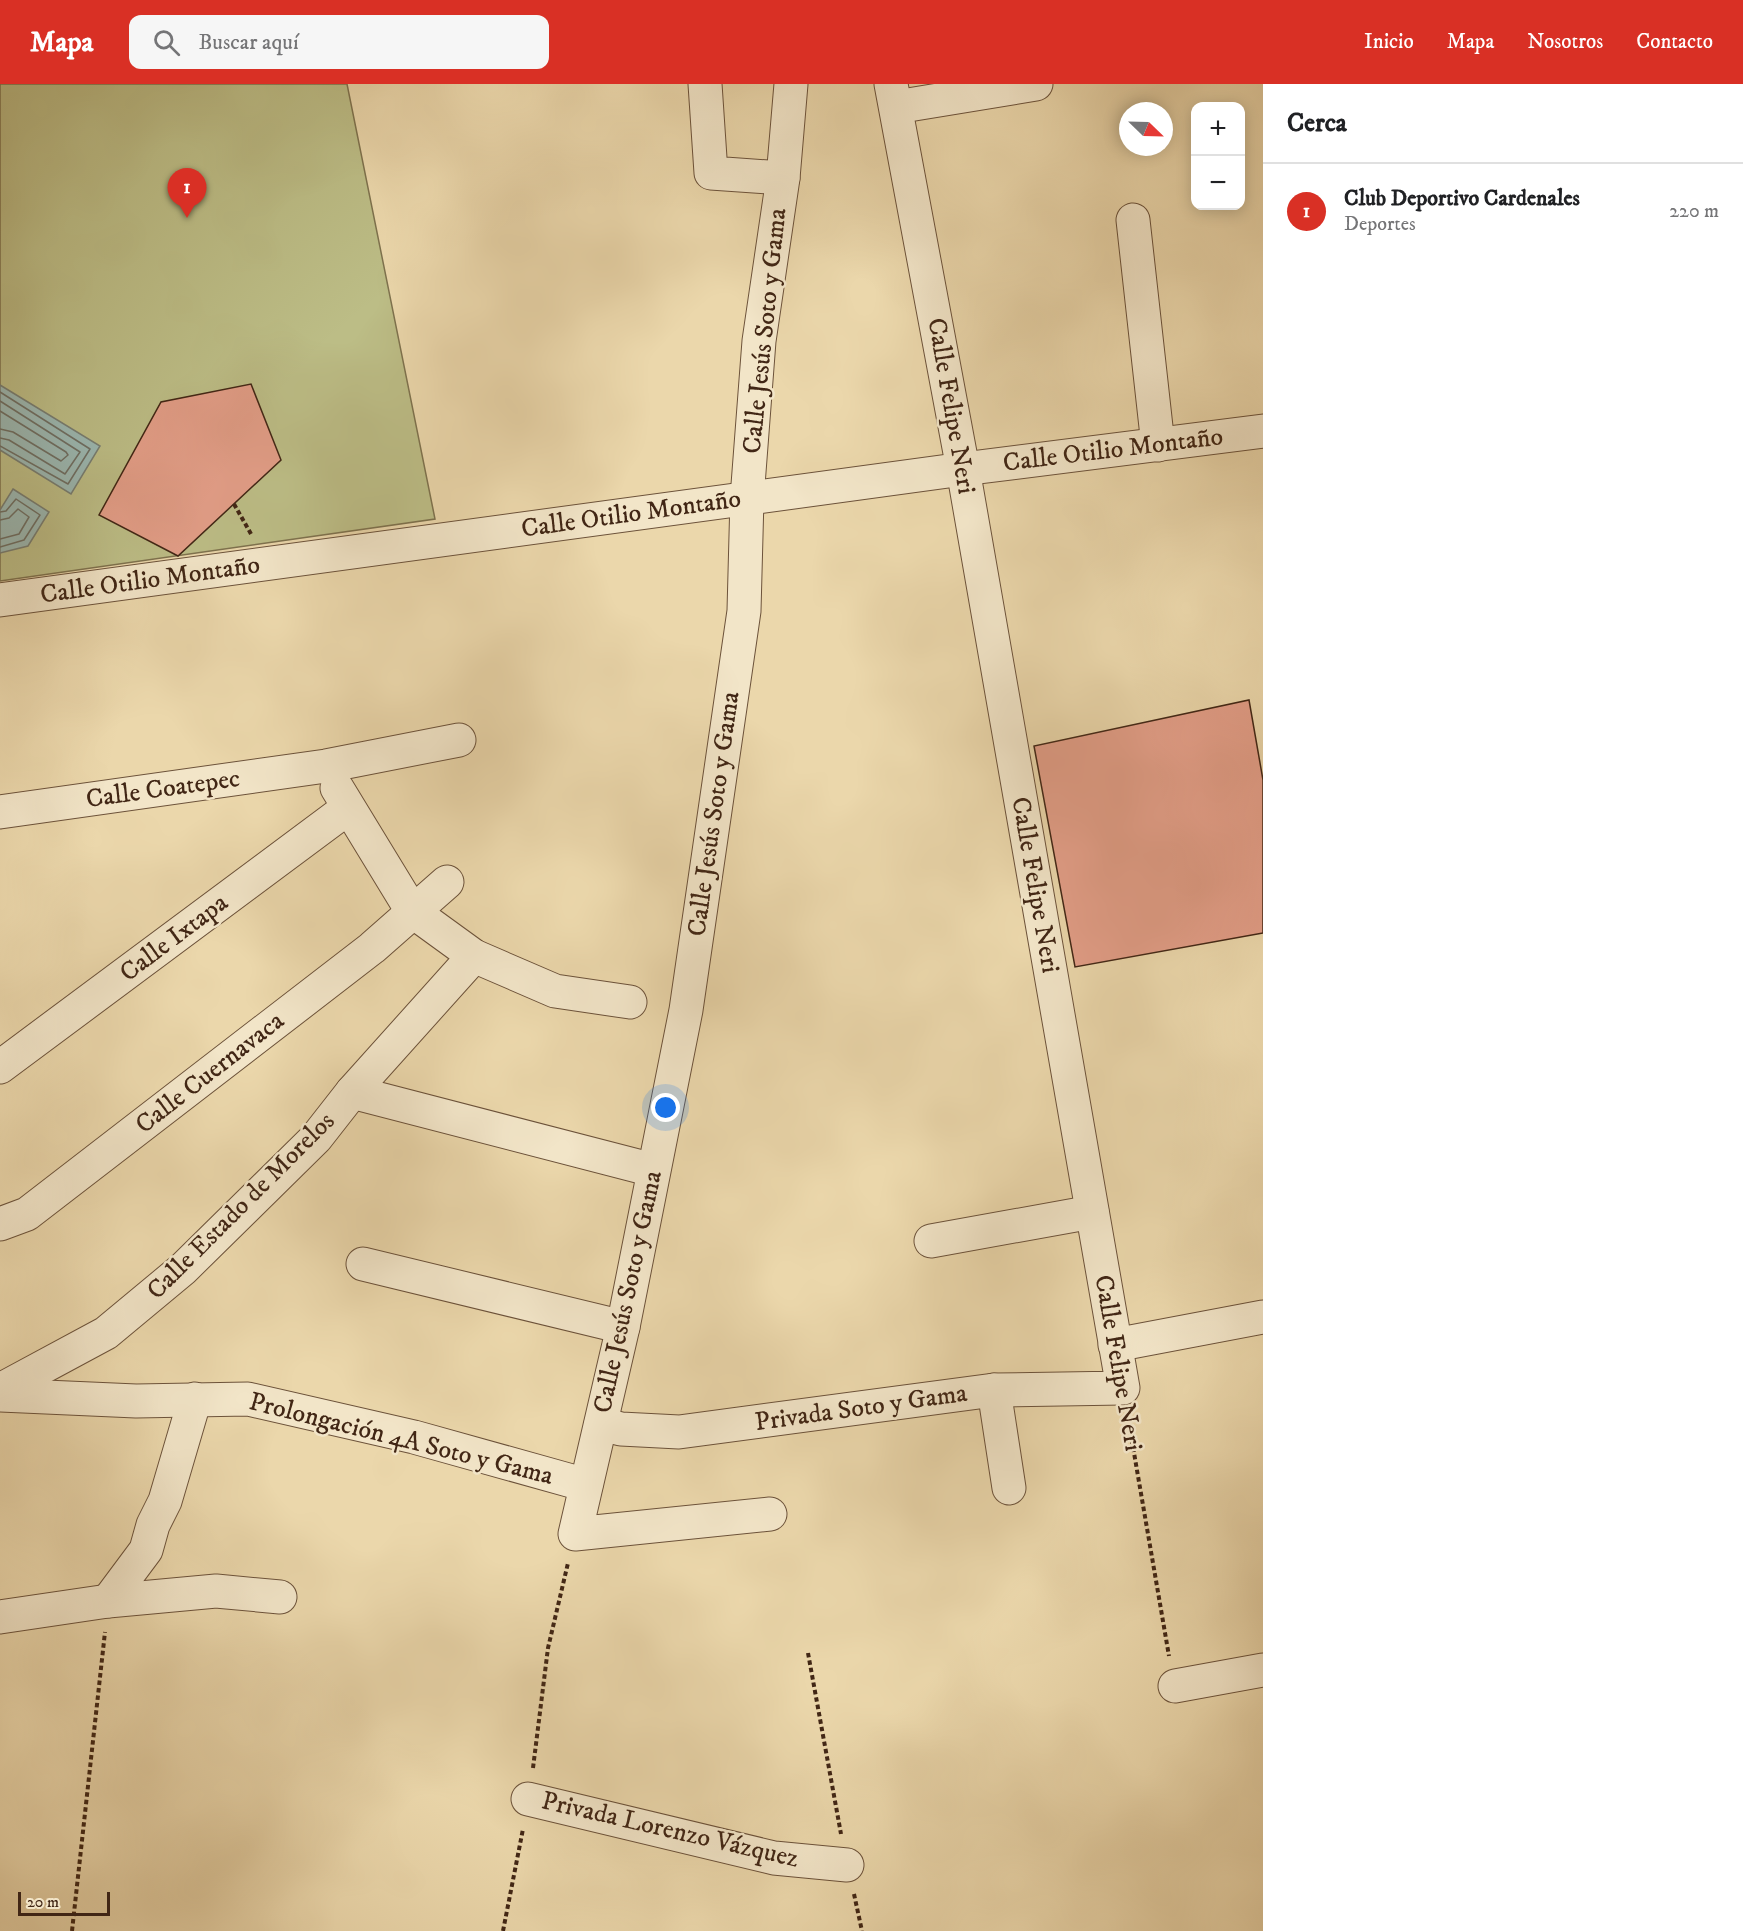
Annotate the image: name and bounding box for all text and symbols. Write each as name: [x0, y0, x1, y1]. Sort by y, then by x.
search box: [129, 15, 549, 69]
text: Mapa: [30, 25, 93, 60]
icon: search: [150, 26, 183, 59]
text: Buscar aquí: [198, 29, 299, 56]
text: Inicio: [1364, 29, 1414, 55]
text: Mapa: [1447, 29, 1494, 55]
text: Nosotros: [1527, 29, 1603, 55]
text: Contacto: [1636, 29, 1713, 55]
north arrow: [1119, 102, 1173, 156]
map controls: [1191, 102, 1245, 210]
button: +: [1191, 102, 1245, 156]
text: Cerca: [1287, 107, 1347, 140]
button: −: [1191, 156, 1245, 210]
pin: 1: [168, 168, 207, 218]
text: Club Deportivo Cardenales: [1344, 185, 1580, 212]
text: 1: [1303, 199, 1310, 224]
text: 220 m: [1669, 199, 1719, 224]
street label: Calle Jesús Soto y Gama: [736, 206, 794, 456]
text: Deportes: [1344, 212, 1416, 237]
street label: Calle Felipe Neri: [919, 315, 983, 497]
street label: Calle Otilio Montaño: [1001, 420, 1225, 480]
street label: Calle Otilio Montaño: [519, 482, 743, 546]
street label: Calle Otilio Montaño: [38, 548, 262, 612]
street label: Calle Jesús Soto y Gama: [680, 689, 748, 939]
street label: Calle Coatepec: [84, 762, 242, 816]
street label: Calle Felipe Neri: [1003, 794, 1067, 976]
street label: Calle Ixtapa: [113, 887, 235, 989]
street label: Calle Cuernavaca: [129, 1005, 291, 1141]
your location: [651, 1093, 680, 1122]
street label: Calle Estado de Morelos: [140, 1105, 342, 1307]
street label: Calle Jesús Soto y Gama: [586, 1168, 670, 1416]
street label: Calle Felipe Neri: [1086, 1272, 1150, 1454]
street label: Privada Soto y Gama: [753, 1377, 969, 1439]
street label: Prolongación 4A Soto y Gama: [245, 1385, 557, 1493]
street label: Privada Lorenzo Vázquez: [538, 1784, 802, 1876]
scale bar: [18, 1889, 110, 1916]
text: 20 m: [27, 1892, 59, 1912]

